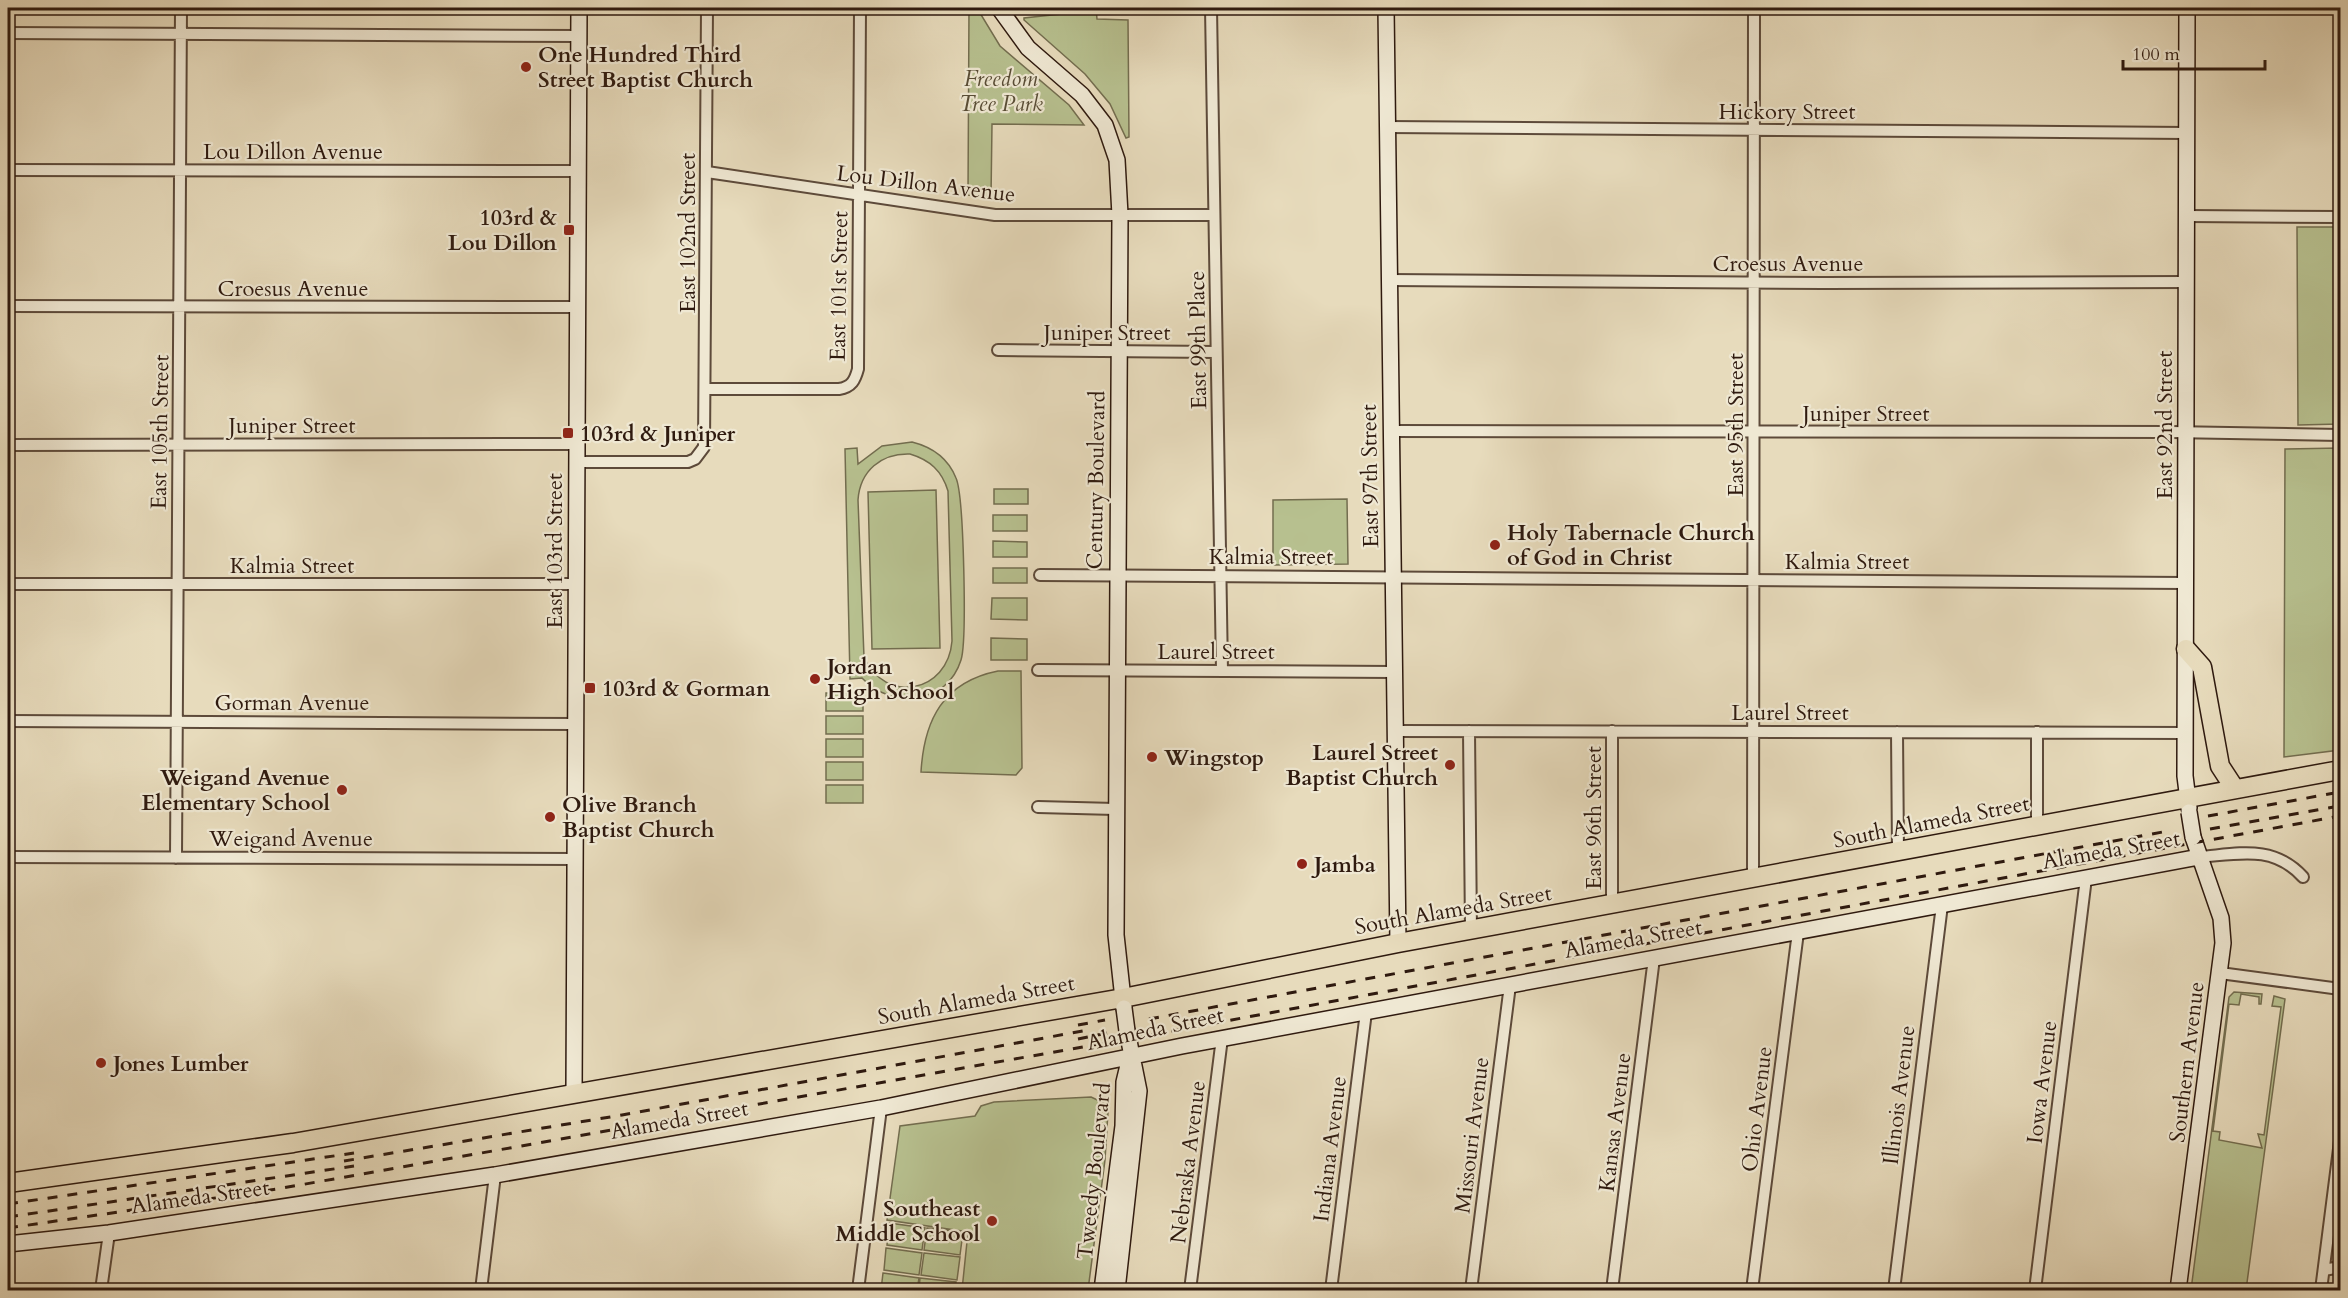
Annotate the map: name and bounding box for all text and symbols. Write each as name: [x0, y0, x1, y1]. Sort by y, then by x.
scale bar: [2123, 33, 2266, 71]
place label: One Hundred Third Street Baptist Church: [538, 40, 753, 95]
text: 100 m: [2132, 42, 2180, 67]
marker: One Hundred Third Street Baptist Church: [519, 60, 533, 74]
park label: Freedom Tree Park: [959, 64, 1043, 119]
street label: Hickory Street: [1719, 97, 1855, 127]
street label: Lou Dillon Avenue: [203, 137, 383, 167]
street label: East 102nd Street: [673, 153, 703, 313]
street label: Lou Dillon Avenue: [835, 158, 1017, 210]
place label: 103rd & Lou Dillon: [448, 203, 557, 258]
street label: East 101st Street: [823, 211, 855, 361]
marker: 103rd & Lou Dillon: [562, 223, 576, 237]
street label: Croesus Avenue: [1713, 249, 1863, 279]
street label: East 99th Place: [1182, 270, 1214, 410]
street label: Croesus Avenue: [218, 274, 368, 304]
street label: Juniper Street: [1041, 318, 1170, 348]
street label: East 92nd Street: [2150, 351, 2180, 499]
street label: East 95th Street: [1721, 353, 1751, 497]
street label: East 105th Street: [144, 354, 176, 510]
street label: Century Boulevard: [1079, 390, 1113, 570]
street label: Juniper Street: [1800, 399, 1929, 429]
street label: East 97th Street: [1354, 404, 1386, 548]
street label: Juniper Street: [226, 411, 355, 441]
place label: 103rd & Juniper: [580, 419, 736, 449]
marker: 103rd & Juniper: [561, 426, 575, 440]
street label: East 103rd Street: [540, 473, 570, 629]
place label: Holy Tabernacle Church of God in Christ: [1507, 518, 1755, 573]
marker: Holy Tabernacle Church of God in Christ: [1488, 538, 1502, 552]
street label: Kalmia Street: [1209, 542, 1333, 572]
street label: Kalmia Street: [1785, 547, 1909, 577]
street label: Kalmia Street: [230, 551, 354, 581]
street label: Laurel Street: [1157, 637, 1275, 667]
place label: Jordan High School: [824, 652, 955, 707]
marker: Jordan High School: [808, 672, 822, 686]
place label: 103rd & Gorman: [602, 674, 770, 704]
marker: 103rd & Gorman: [583, 681, 597, 695]
street label: Gorman Avenue: [214, 688, 370, 718]
street label: Laurel Street: [1731, 698, 1849, 728]
place label: Laurel Street Baptist Church: [1286, 738, 1438, 793]
place label: Wingstop: [1163, 743, 1264, 773]
street label: East 96th Street: [1579, 746, 1609, 890]
marker: Wingstop: [1145, 750, 1159, 764]
marker: Laurel Street Baptist Church: [1443, 758, 1457, 772]
place label: Weigand Avenue Elementary School: [141, 763, 331, 818]
marker: Weigand Avenue Elementary School: [335, 783, 349, 797]
street label: South Alameda Street: [1830, 788, 2032, 856]
place label: Olive Branch Baptist Church: [562, 790, 715, 845]
marker: Olive Branch Baptist Church: [543, 810, 557, 824]
street label: Alameda Street: [2040, 823, 2182, 877]
street label: Weigand Avenue: [208, 824, 373, 854]
place label: Jamba: [1311, 850, 1376, 880]
marker: Jamba: [1295, 857, 1309, 871]
street label: South Alameda Street: [1352, 878, 1554, 942]
street label: Alameda Street: [1562, 912, 1704, 966]
street label: South Alameda Street: [875, 968, 1077, 1032]
street label: Southern Avenue: [2162, 980, 2212, 1144]
street label: Alameda Street: [1084, 1000, 1227, 1058]
street label: Iowa Avenue: [2020, 1019, 2064, 1145]
street label: Illinois Avenue: [1876, 1024, 1922, 1166]
street label: Ohio Avenue: [1734, 1045, 1780, 1174]
place label: Jones Lumber: [110, 1049, 249, 1079]
street label: Kansas Avenue: [1592, 1051, 1638, 1193]
street label: Missouri Avenue: [1448, 1055, 1496, 1215]
marker: Jones Lumber: [94, 1056, 108, 1070]
street label: Indiana Avenue: [1306, 1074, 1354, 1224]
street label: Nebraska Avenue: [1163, 1079, 1213, 1245]
street label: Tweedy Boulevard: [1070, 1081, 1118, 1261]
street label: Alameda Street: [608, 1093, 750, 1147]
street label: Alameda Street: [129, 1172, 271, 1222]
place label: Southeast Middle School: [836, 1194, 981, 1249]
marker: Southeast Middle School: [985, 1214, 999, 1228]

